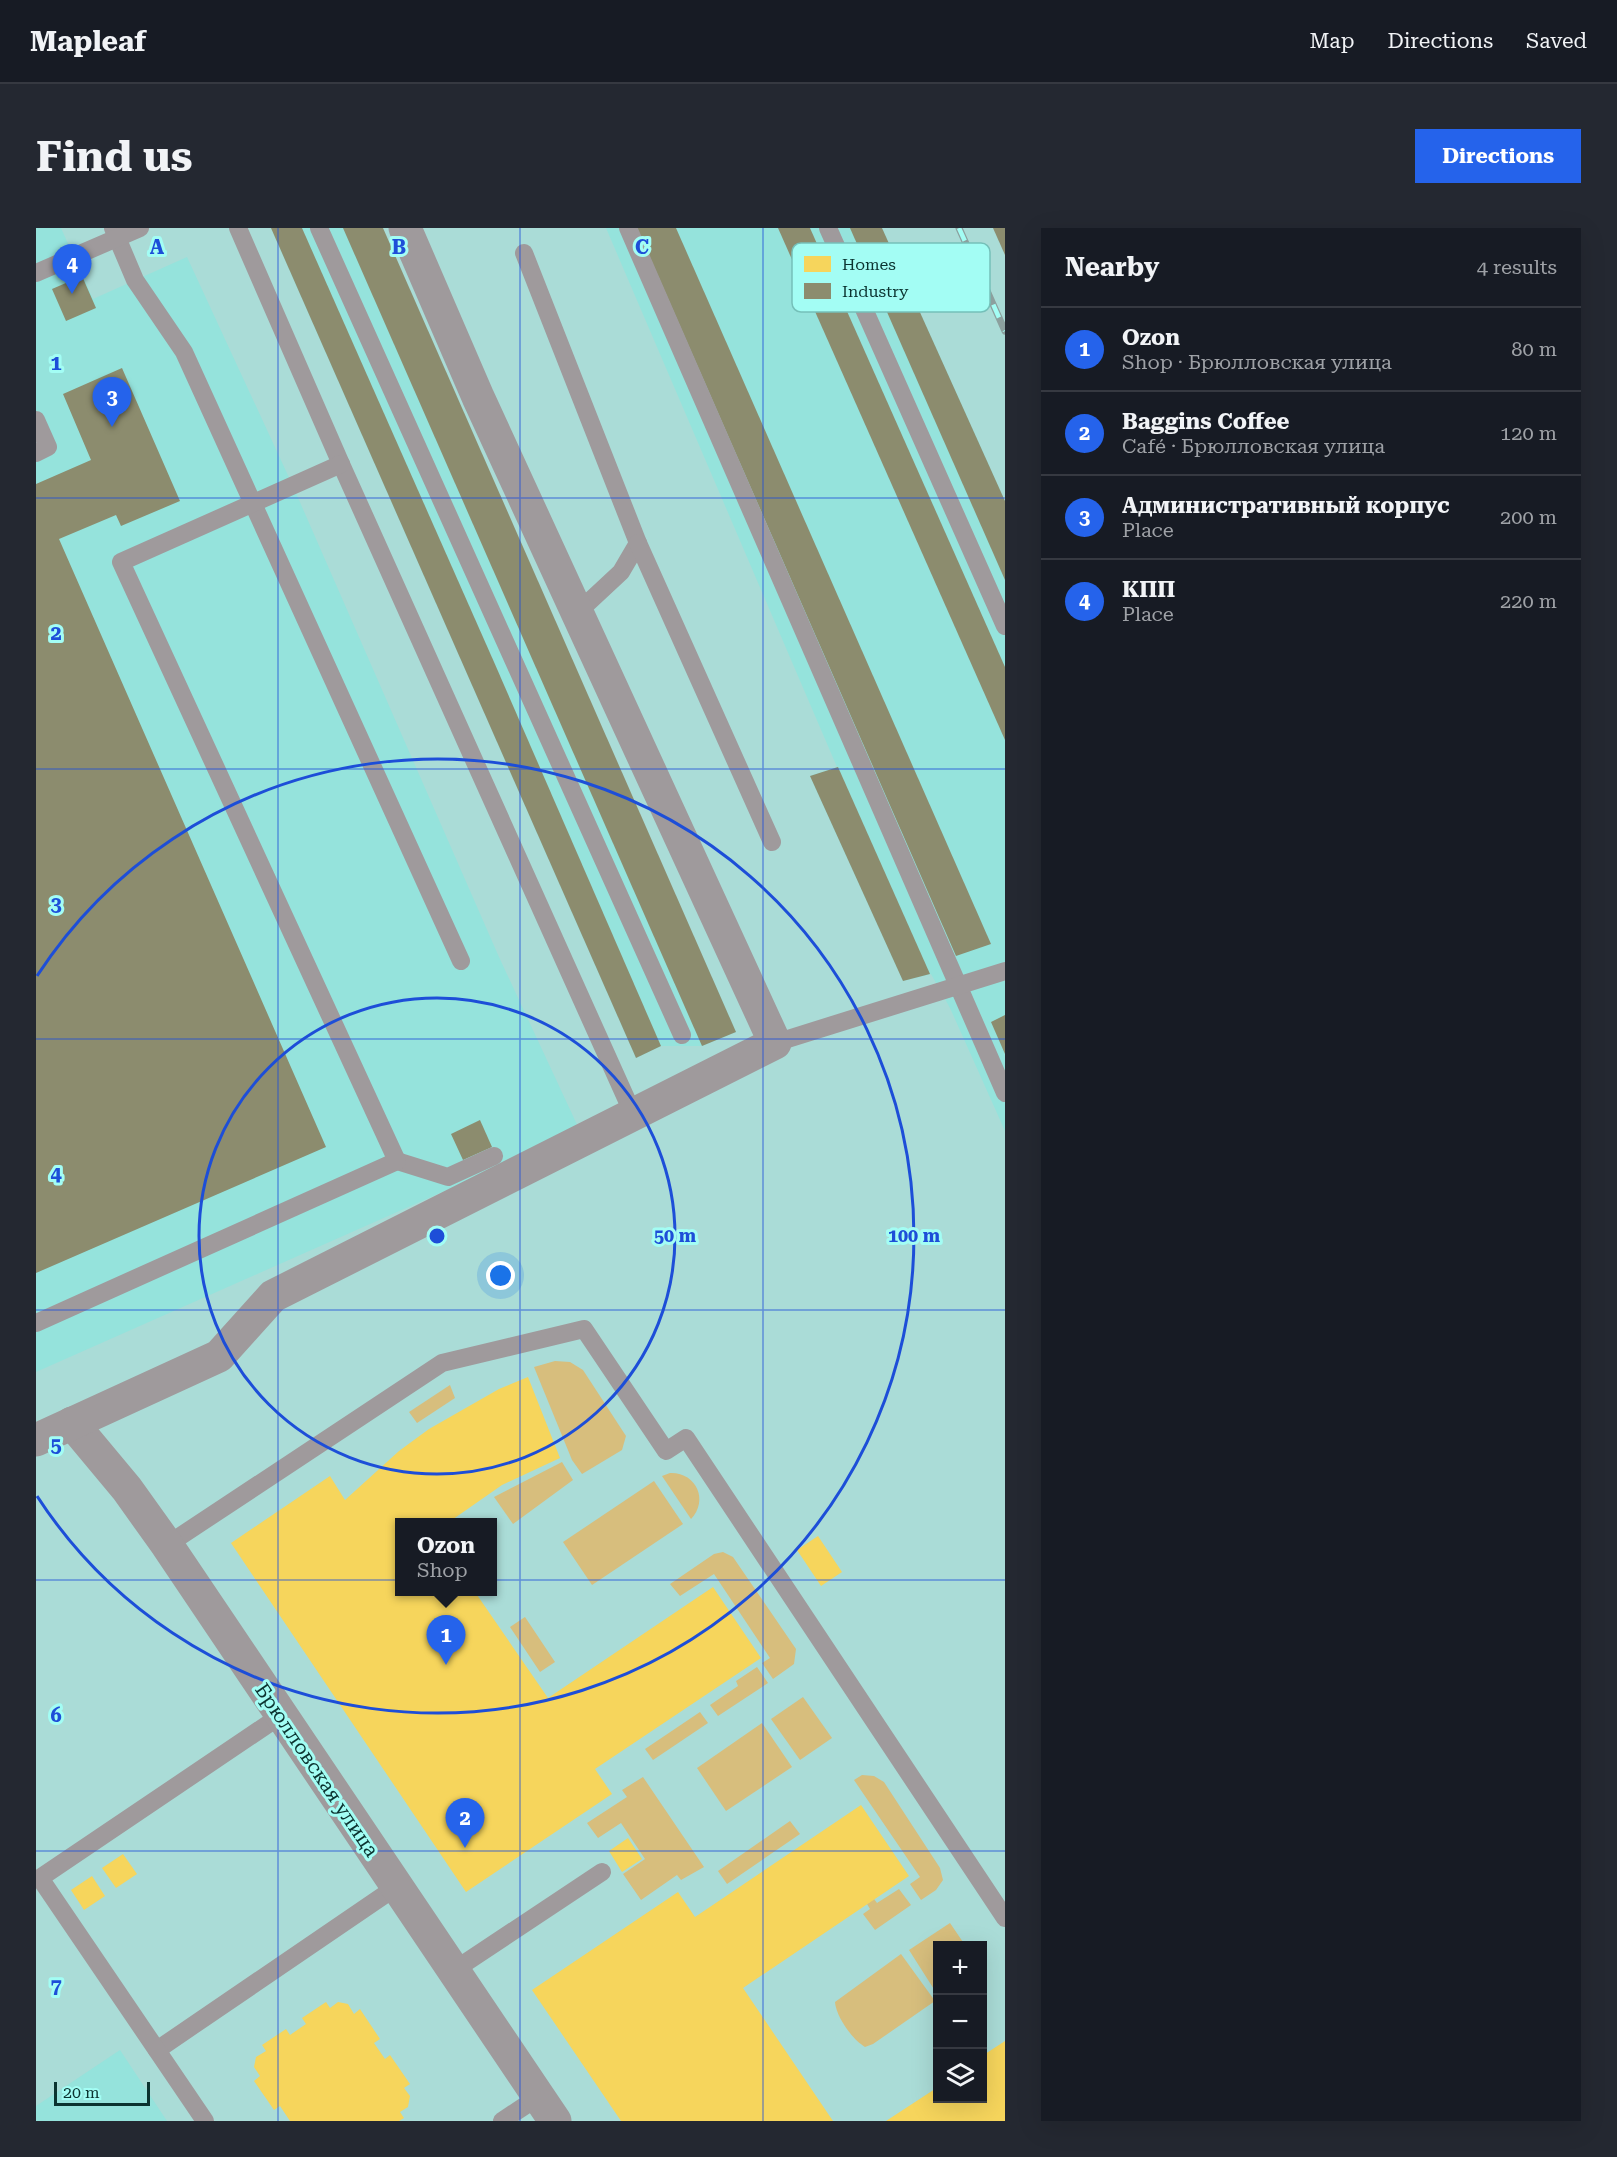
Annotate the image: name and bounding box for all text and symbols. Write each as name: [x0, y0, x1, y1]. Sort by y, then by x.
text: Mapleaf: [30, 25, 146, 58]
text: Map: [1310, 29, 1354, 53]
text: Directions: [1387, 29, 1493, 53]
text: Saved: [1526, 29, 1587, 53]
button: Directions: [1415, 129, 1581, 183]
text: Find us: [36, 132, 193, 181]
text: A: [150, 235, 165, 259]
text: B: [392, 235, 406, 259]
text: C: [635, 235, 649, 259]
legend: [792, 243, 990, 312]
pin: 4: [52, 244, 92, 294]
text: Nearby: [1065, 252, 1159, 282]
text: Homes: [842, 255, 896, 274]
text: 4 results: [1477, 255, 1557, 279]
text: Industry: [842, 282, 909, 301]
text: Ozon: [1122, 325, 1180, 350]
text: 1: [1079, 337, 1090, 361]
text: 80 m: [1511, 337, 1557, 361]
text: Shop · Брюлловская улица: [1122, 350, 1392, 374]
text: 1: [50, 351, 62, 375]
pin: 3: [92, 378, 132, 427]
text: Baggins Coffee: [1122, 409, 1290, 434]
text: 2: [1079, 421, 1090, 445]
text: 120 m: [1500, 421, 1557, 445]
text: Café · Брюлловская улица: [1122, 434, 1385, 458]
text: Административный корпус: [1122, 493, 1450, 518]
text: 3: [1079, 505, 1090, 529]
text: 200 m: [1500, 505, 1557, 529]
text: Place: [1122, 518, 1174, 542]
text: КПП: [1122, 577, 1175, 602]
text: 4: [1079, 589, 1090, 613]
text: 220 m: [1500, 589, 1557, 613]
text: Place: [1122, 602, 1174, 626]
text: 2: [50, 621, 62, 645]
text: 3: [50, 892, 62, 916]
text: 4: [50, 1162, 62, 1186]
text: 50 m: [654, 1225, 697, 1246]
text: 100 m: [888, 1225, 941, 1246]
centre of rings: [427, 1226, 447, 1246]
your location: [486, 1261, 515, 1290]
text: 5: [50, 1433, 62, 1457]
popup: [395, 1518, 497, 1596]
text: Ozon: [417, 1533, 475, 1558]
text: Shop: [417, 1558, 468, 1582]
pin: 1: [426, 1616, 466, 1665]
street label: Брюлловская улица: [250, 1679, 384, 1861]
text: 6: [50, 1703, 62, 1727]
pin: 2: [446, 1798, 484, 1848]
map controls: [933, 1941, 987, 2103]
button: +: [933, 1941, 987, 1995]
text: 7: [50, 1974, 62, 1998]
button: −: [933, 1995, 987, 2049]
button: layers: [933, 2049, 987, 2103]
scale bar: [54, 2079, 150, 2106]
text: 20 m: [63, 2083, 100, 2102]

